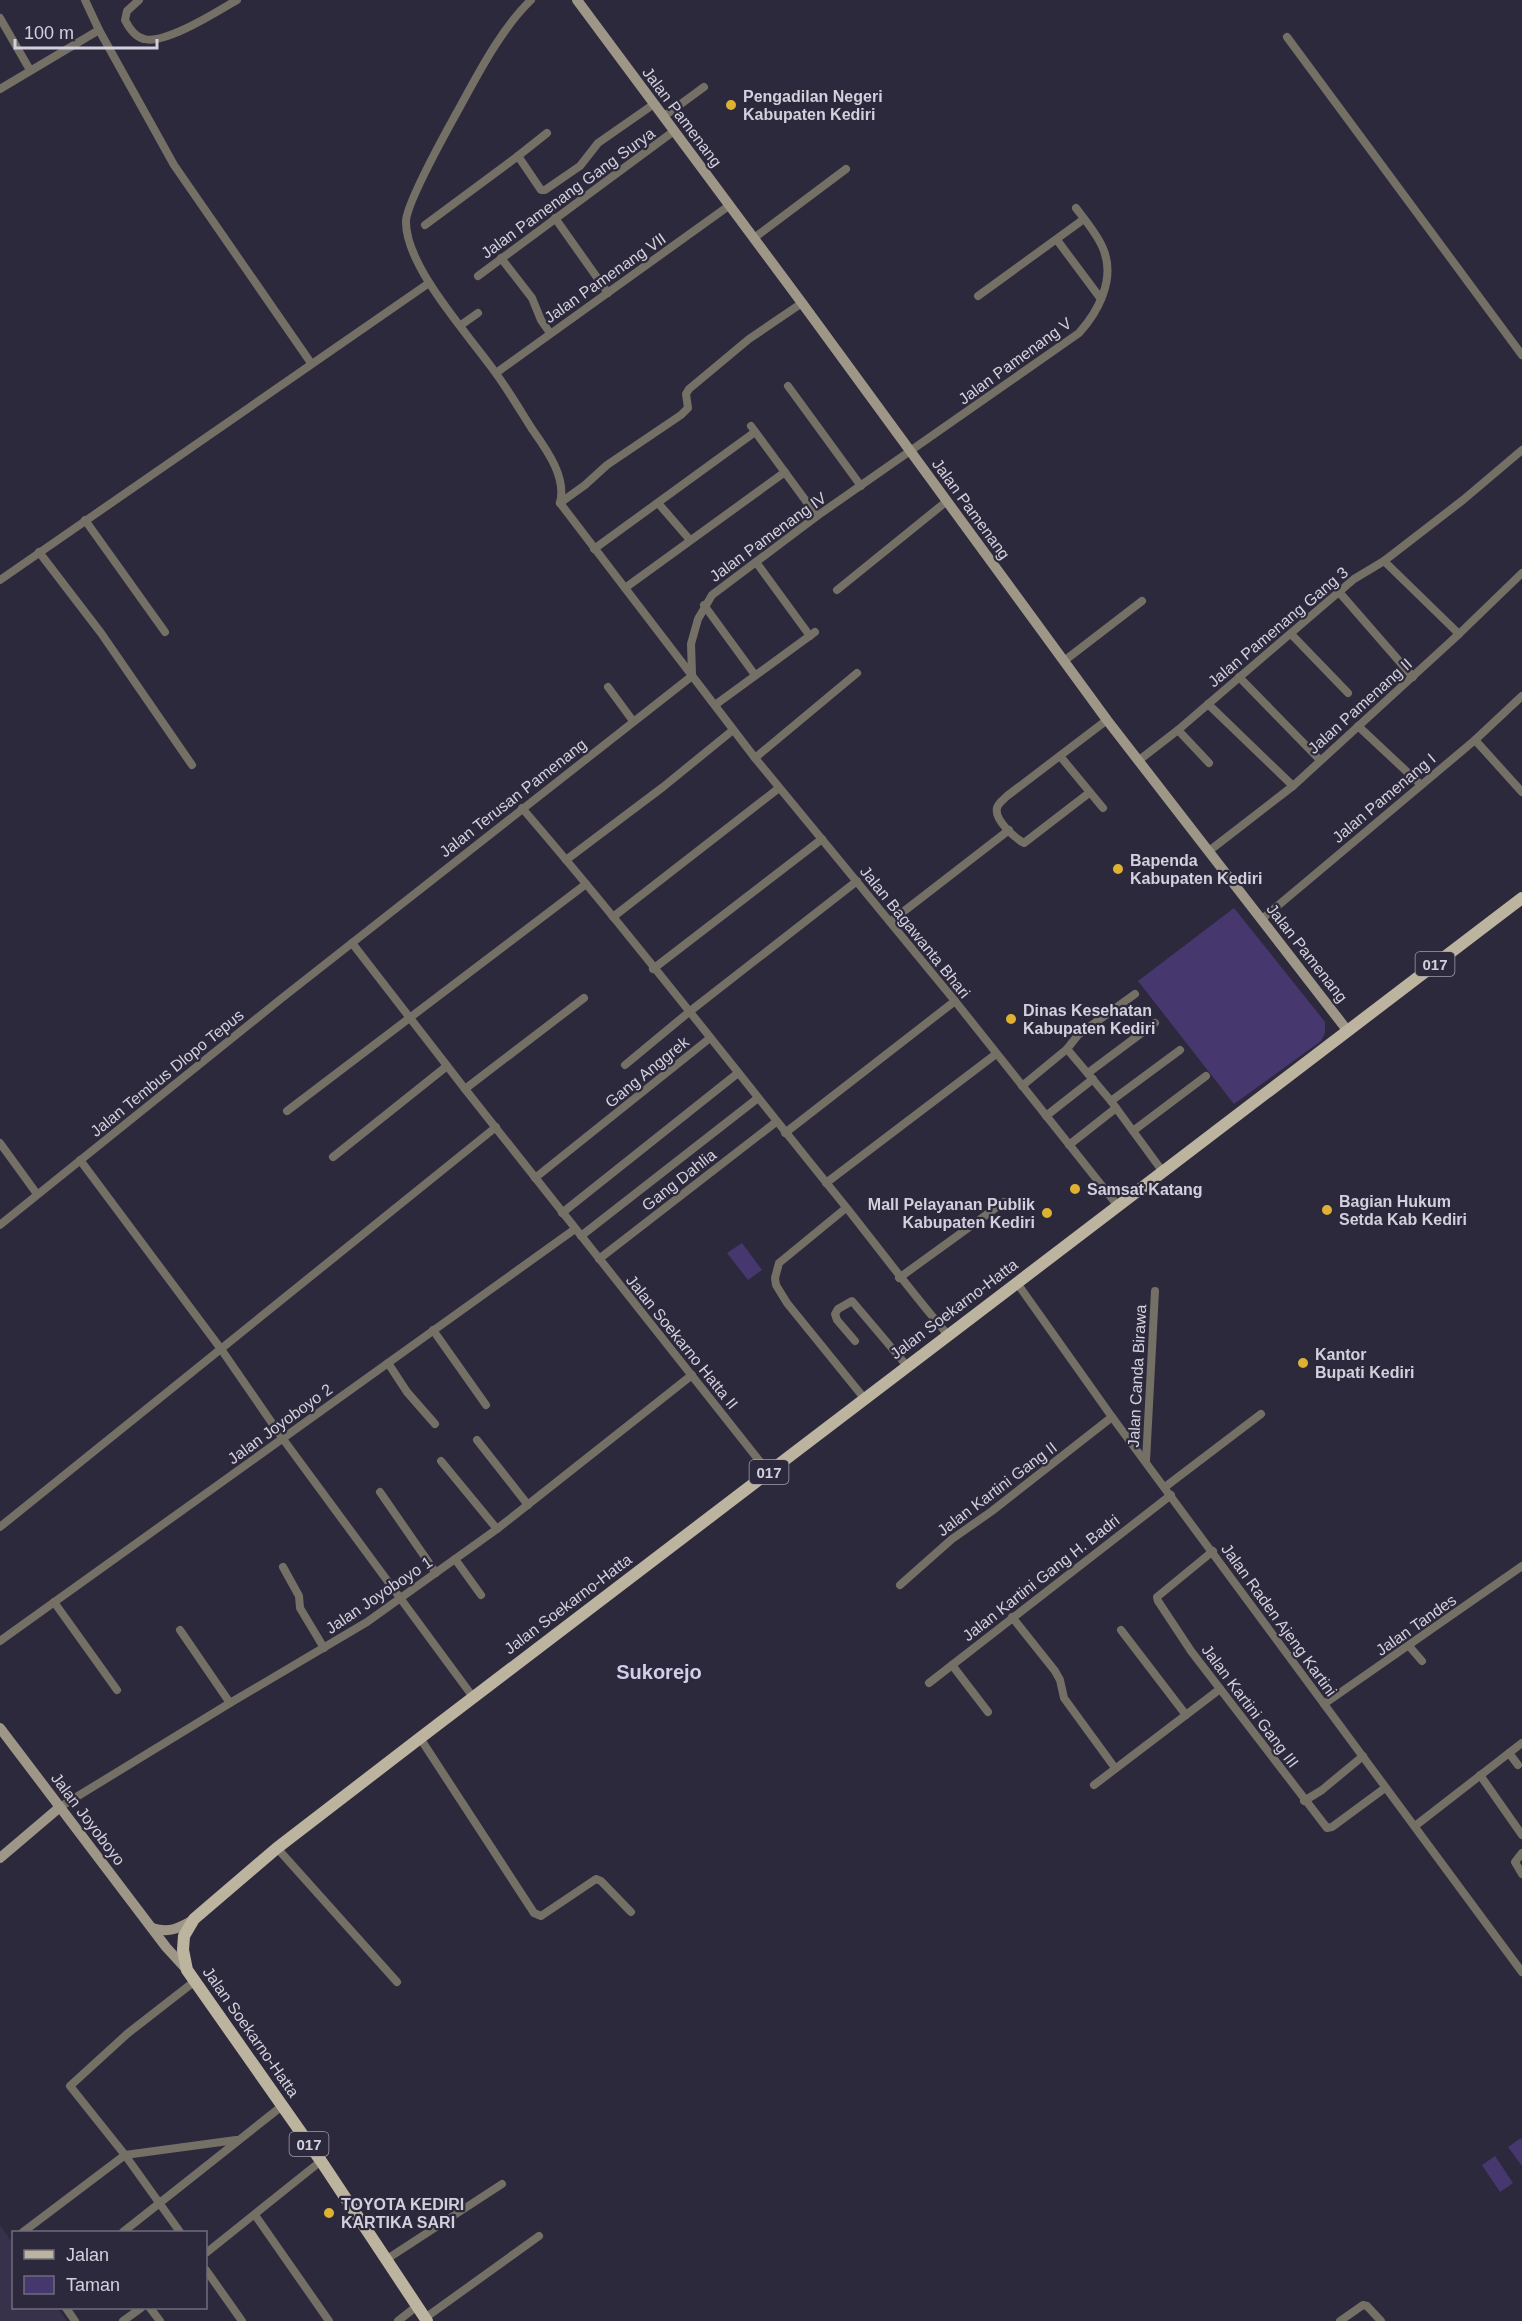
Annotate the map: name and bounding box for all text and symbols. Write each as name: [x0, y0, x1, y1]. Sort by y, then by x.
scale bar: [15, 12, 158, 50]
text: 100 m: [24, 23, 74, 43]
street label: Jalan Pamenang: [639, 64, 725, 170]
place label: Pengadilan Negeri Kabupaten Kediri: [743, 88, 883, 123]
marker: Pengadilan Negeri Kabupaten Kediri: [724, 98, 738, 112]
street label: Jalan Pamenang Gang Surya: [478, 124, 658, 262]
street label: Jalan Pamenang VII: [541, 230, 669, 326]
street label: Jalan Pamenang V: [955, 314, 1075, 408]
street label: Jalan Pamenang: [929, 455, 1013, 563]
street label: Jalan Pamenang IV: [707, 489, 830, 585]
street label: Jalan Pamenang Gang 3: [1205, 564, 1351, 690]
street label: Jalan Pamenang II: [1305, 655, 1415, 757]
street label: Jalan Terusan Pamenang: [436, 736, 590, 860]
street label: Jalan Pamenang I: [1329, 750, 1439, 846]
place label: Bapenda Kabupaten Kediri: [1130, 852, 1262, 887]
marker: Bapenda Kabupaten Kediri: [1111, 862, 1125, 876]
street label: Jalan Bagawanta Bhari: [857, 863, 973, 1001]
street label: Jalan Pamenang: [1263, 900, 1351, 1006]
road number: 017: [1416, 952, 1454, 976]
place label: Dinas Kesehatan Kabupaten Kediri: [1023, 1002, 1155, 1037]
street label: Jalan Tembus Dlopo Tepus: [87, 1006, 247, 1140]
marker: Dinas Kesehatan Kabupaten Kediri: [1004, 1012, 1018, 1026]
street label: Gang Anggrek: [602, 1033, 693, 1111]
street label: Gang Dahlia: [639, 1146, 719, 1214]
place label: Samsat Katang: [1087, 1181, 1203, 1198]
marker: Samsat Katang: [1068, 1182, 1082, 1196]
place label: Bagian Hukum Setda Kab Kediri: [1339, 1193, 1467, 1228]
place label: Mall Pelayanan Publik Kabupaten Kediri: [868, 1196, 1035, 1231]
marker: Bagian Hukum Setda Kab Kediri: [1320, 1203, 1334, 1217]
marker: Mall Pelayanan Publik Kabupaten Kediri: [1040, 1206, 1054, 1220]
street label: Jalan Soekarno-Hatta: [887, 1256, 1021, 1362]
street label: Jalan Soekarno Hatta II: [623, 1272, 741, 1412]
street label: Jalan Canda Birawa: [1125, 1304, 1149, 1448]
place label: Kantor Bupati Kediri: [1315, 1346, 1415, 1381]
marker: Kantor Bupati Kediri: [1296, 1356, 1310, 1370]
street label: Jalan Joyoboyo 2: [225, 1380, 335, 1467]
street label: Jalan Kartini Gang II: [934, 1439, 1060, 1539]
road number: 017: [750, 1460, 788, 1484]
street label: Jalan Kartini Gang H. Badri: [959, 1512, 1123, 1644]
street label: Jalan Raden Ajeng Kartini: [1218, 1541, 1340, 1699]
street label: Jalan Soekarno-Hatta: [501, 1551, 635, 1657]
street label: Jalan Joyoboyo 1: [323, 1553, 435, 1637]
street label: Jalan Tandes: [1373, 1591, 1459, 1659]
street label: Jalan Kartini Gang III: [1198, 1641, 1302, 1771]
district label: Sukorejo: [616, 1661, 702, 1683]
street label: Jalan Joyoboyo: [48, 1769, 128, 1869]
street label: Jalan Soekarno-Hatta: [200, 1964, 302, 2100]
road number: 017: [290, 2132, 328, 2156]
place label: TOYOTA KEDIRI KARTIKA SARI: [341, 2196, 464, 2231]
marker: TOYOTA KEDIRI KARTIKA SARI: [322, 2206, 336, 2220]
legend: [12, 2231, 207, 2309]
text: Jalan: [66, 2245, 109, 2265]
text: Taman: [66, 2275, 120, 2295]

